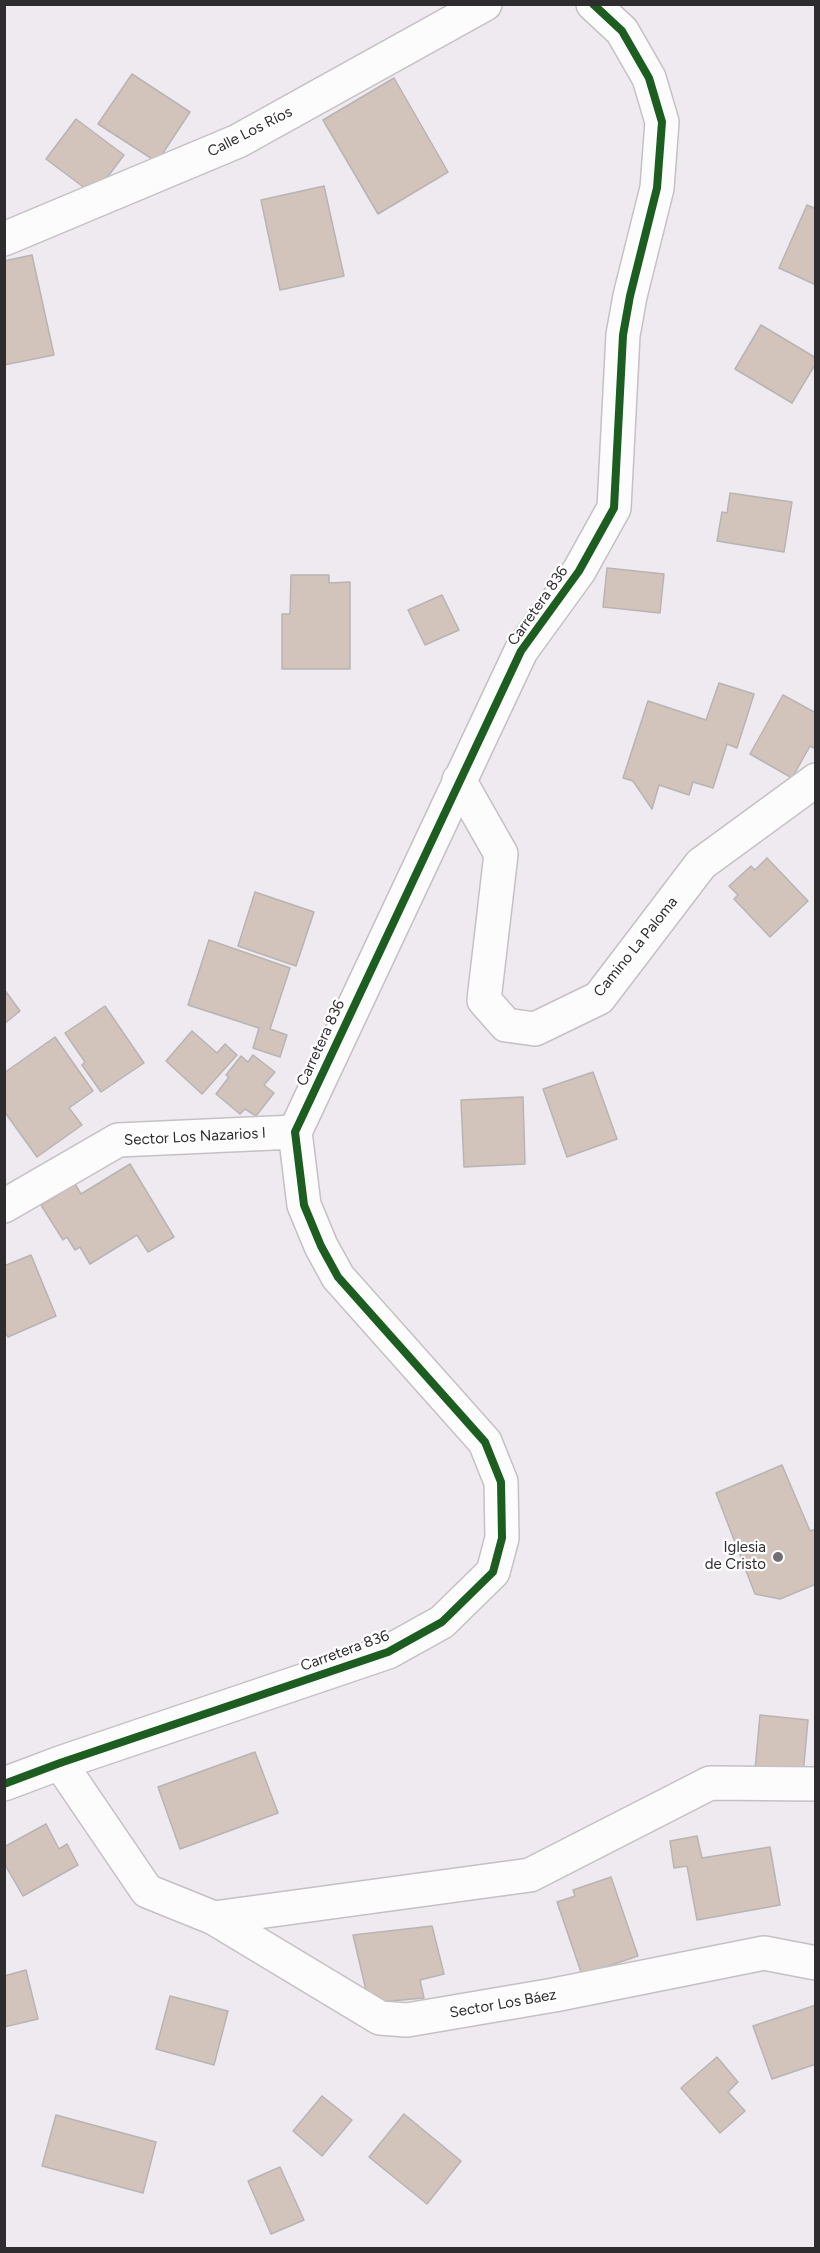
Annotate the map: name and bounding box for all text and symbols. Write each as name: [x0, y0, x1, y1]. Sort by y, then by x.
street label: Calle Los Ríos: [205, 103, 295, 161]
street label: Carretera 836: [504, 563, 572, 649]
street label: Camino La Paloma: [590, 893, 682, 1001]
street label: Carretera 836: [293, 997, 349, 1089]
street label: Sector Los Nazarios I: [124, 1124, 266, 1150]
place label: Iglesia de Cristo: [705, 1539, 766, 1574]
marker: Iglesia de Cristo: [771, 1550, 785, 1564]
street label: Carretera 836: [298, 1627, 392, 1675]
street label: Sector Los Báez: [448, 1986, 558, 2022]

